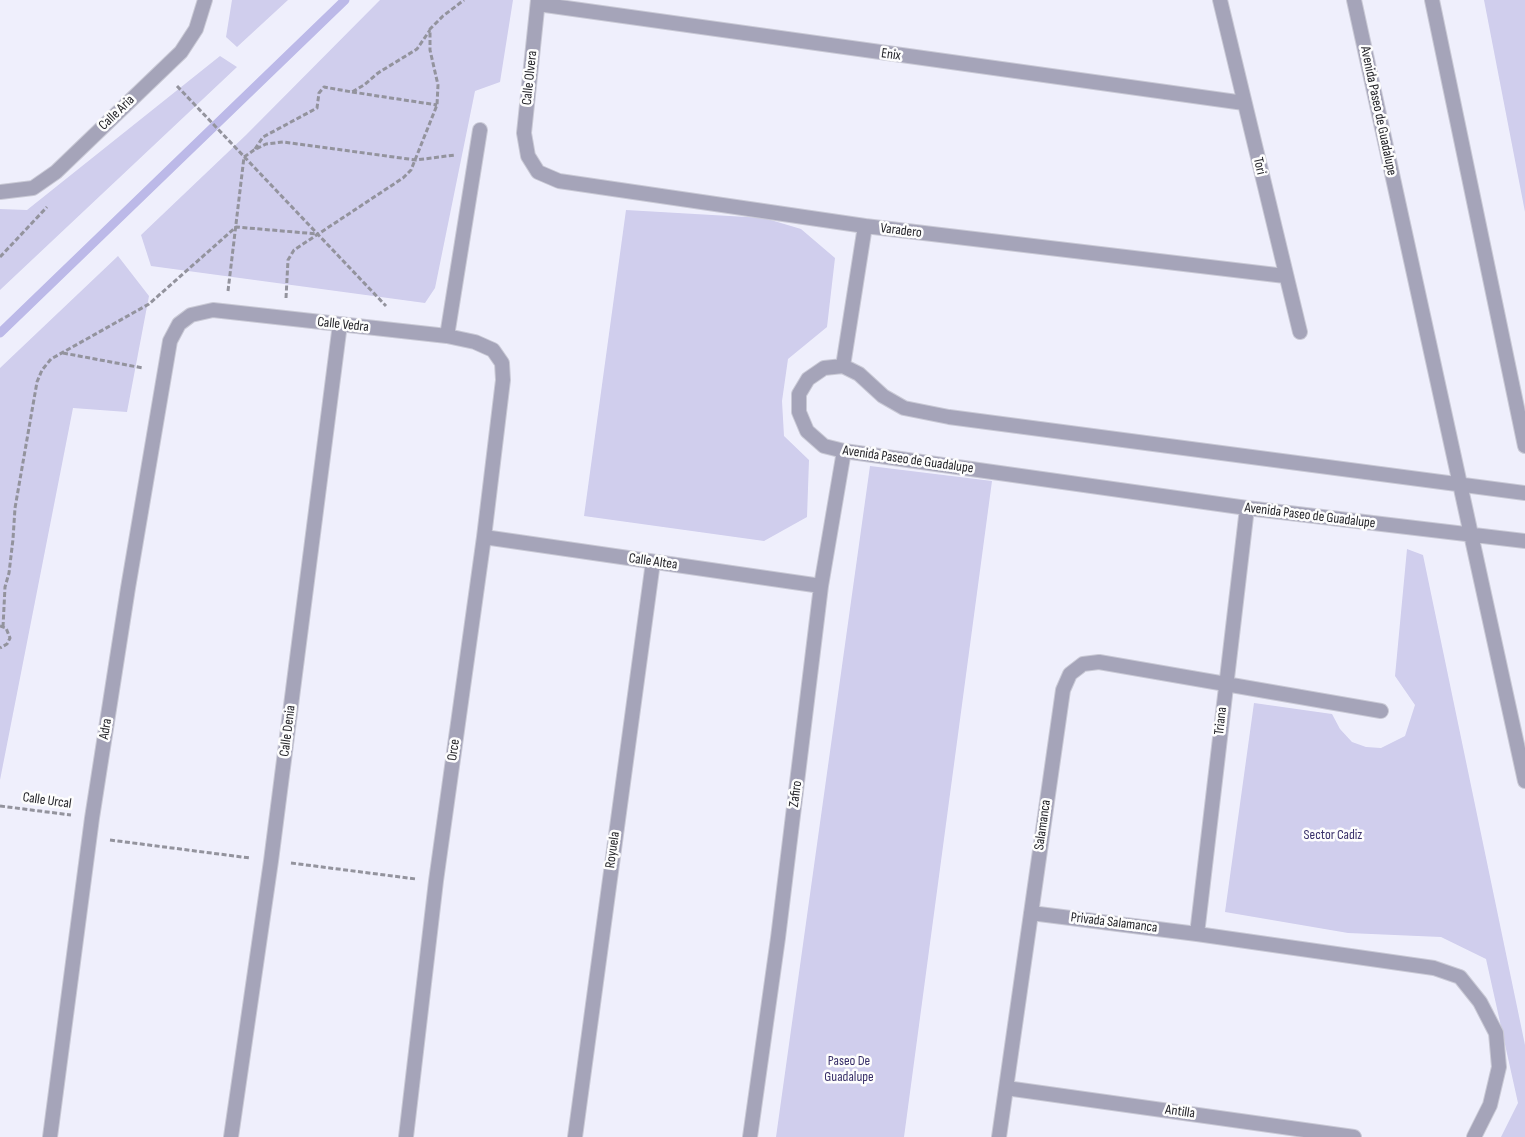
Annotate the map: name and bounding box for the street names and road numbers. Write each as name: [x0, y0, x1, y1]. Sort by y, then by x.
street label: Enix: [880, 45, 902, 65]
street label: Avenida Paseo de Guadalupe: [1356, 45, 1400, 177]
street label: Calle Olvera: [519, 50, 541, 106]
street label: Calle Aria: [96, 92, 138, 134]
street label: Tori: [1249, 156, 1269, 176]
street label: Varadero: [879, 220, 923, 242]
street label: Calle Vedra: [317, 314, 369, 336]
street label: Avenida Paseo de Guadalupe: [842, 443, 974, 477]
street label: Avenida Paseo de Guadalupe: [1244, 500, 1376, 532]
street label: Calle Altea: [628, 550, 678, 574]
street label: Calle Denia: [277, 704, 299, 758]
street label: Triana: [1211, 706, 1231, 736]
street label: Adra: [96, 717, 116, 741]
street label: Orce: [444, 738, 464, 762]
street label: Zafiro: [786, 780, 806, 808]
street label: Calle Urcal: [22, 789, 72, 813]
street label: Salamanca: [1031, 799, 1055, 851]
street label: Royuela: [602, 831, 624, 869]
street label: Privada Salamanca: [1070, 909, 1158, 937]
street label: Antilla: [1164, 1102, 1196, 1122]

